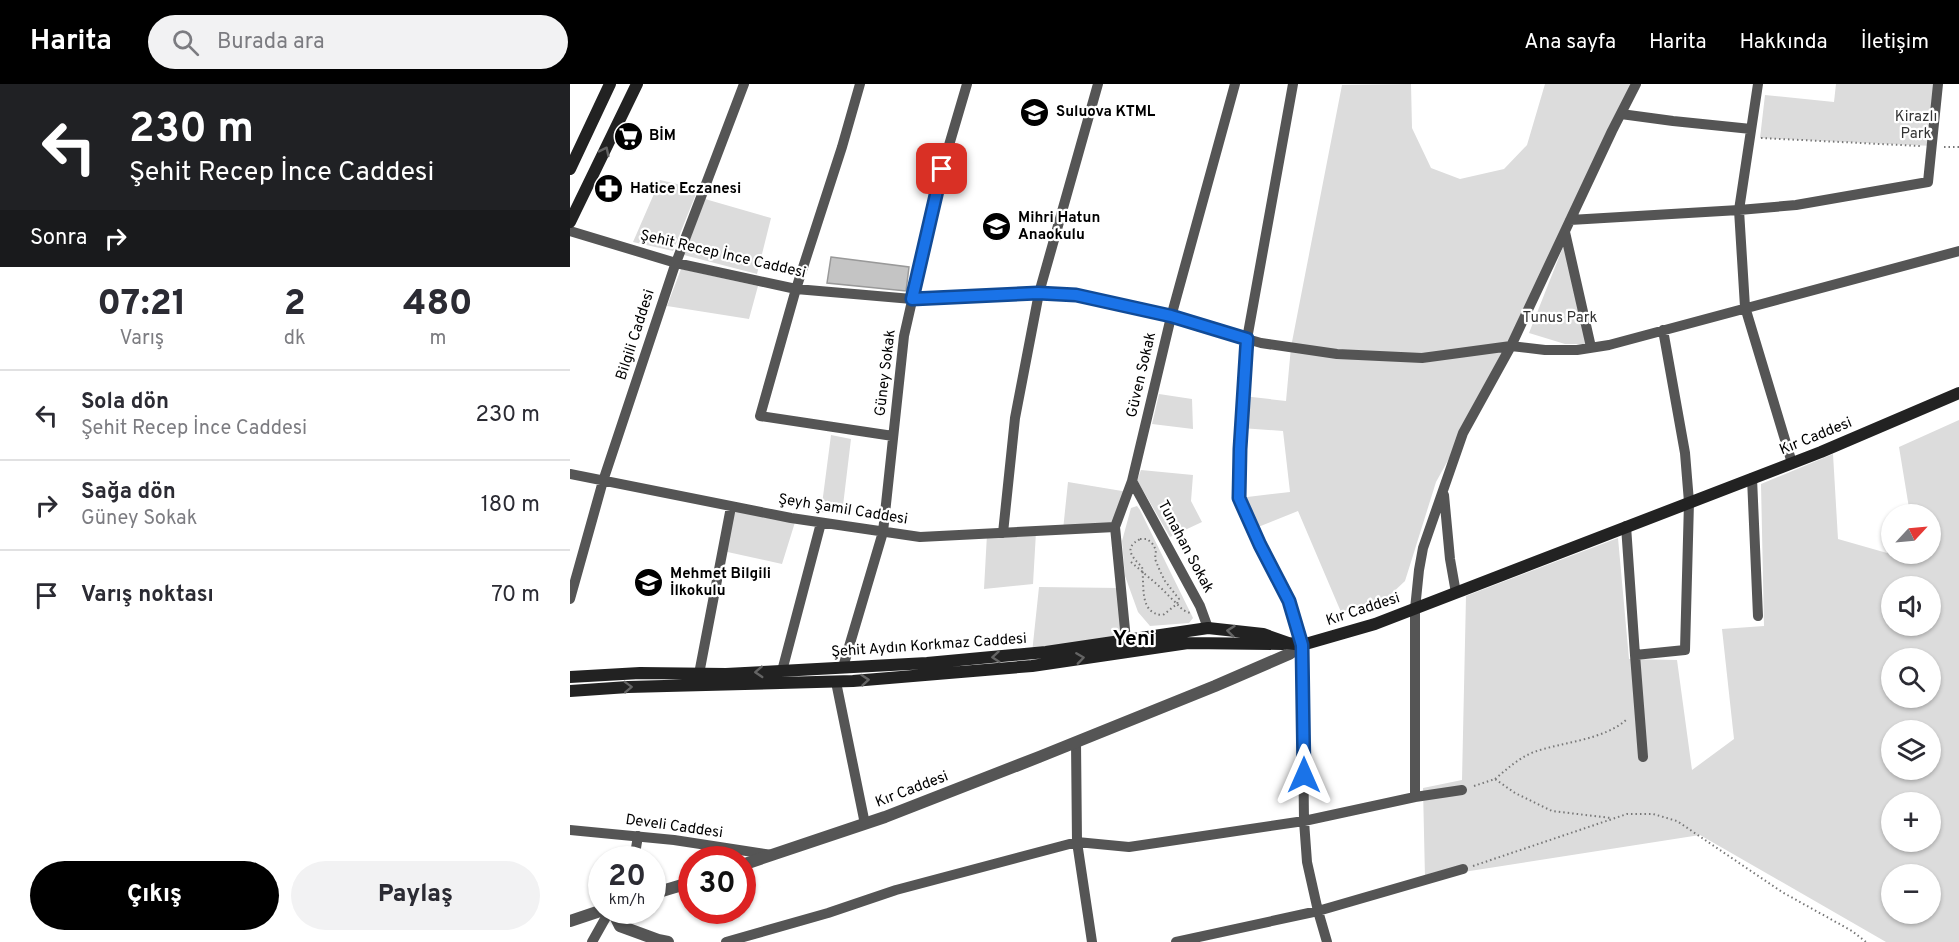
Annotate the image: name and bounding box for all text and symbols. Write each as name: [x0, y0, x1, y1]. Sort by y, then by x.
search box: [148, 15, 568, 69]
text: Harita: [30, 24, 112, 60]
icon: search: [169, 26, 202, 59]
text: Burada ara: [217, 29, 325, 56]
text: Ana sayfa: [1524, 29, 1616, 56]
text: Harita: [1649, 29, 1707, 56]
text: Hakkında: [1740, 29, 1828, 56]
text: İletişim: [1861, 29, 1929, 56]
school or university icon: Suluova KTML: [1019, 96, 1051, 128]
place label: Suluova KTML: [1056, 103, 1156, 122]
text: 230 m: [129, 104, 254, 157]
icon: left: [30, 108, 108, 186]
park label: Kirazlı Park: [1895, 108, 1937, 144]
supermarket icon: BİM: [612, 120, 644, 152]
place label: BİM: [649, 126, 676, 146]
pin: [916, 143, 967, 194]
one-way arrow: [597, 146, 609, 157]
icon: arrive: [925, 152, 958, 185]
text: Şehit Recep İnce Caddesi: [129, 156, 434, 190]
pharmacy icon: Hatice Eczanesi: [593, 173, 625, 205]
place label: Hatice Eczanesi: [630, 180, 741, 199]
place label: Mihri Hatun Anaokulu: [1018, 209, 1100, 245]
school or university icon: Mihri Hatun Anaokulu: [981, 211, 1013, 243]
icon: right: [99, 222, 132, 255]
text: Sonra: [30, 225, 87, 252]
street label: Şehit Recep İnce Caddesi: [638, 226, 808, 283]
text: 07:21: [97, 282, 186, 328]
text: 2: [284, 282, 306, 328]
text: 480: [403, 282, 473, 328]
street label: Bilgili Caddesi: [612, 287, 660, 383]
park label: Tunus Park: [1522, 309, 1598, 328]
text: Varış: [120, 326, 164, 352]
text: dk: [284, 326, 306, 352]
text: m: [429, 326, 446, 352]
street label: Güney Sokak: [871, 329, 901, 417]
street label: Güven Sokak: [1123, 330, 1161, 420]
text: Sola dön: [81, 389, 169, 416]
icon: left: [30, 399, 63, 432]
text: 230 m: [476, 402, 540, 429]
street label: Kır Caddesi: [1777, 414, 1855, 460]
text: Şehit Recep İnce Caddesi: [81, 416, 307, 442]
text: Sağa dön: [81, 479, 176, 506]
icon: right: [30, 489, 63, 522]
street label: Şeyh Şamil Caddesi: [777, 490, 909, 530]
text: 180 m: [481, 492, 540, 519]
street label: Tunahan Sokak: [1153, 497, 1217, 597]
north arrow: [1881, 504, 1941, 564]
map controls: [1881, 504, 1941, 924]
text: Güney Sokak: [81, 506, 197, 532]
place label: Mehmet Bilgili İlkokulu: [670, 565, 771, 601]
school or university icon: Mehmet Bilgili İlkokulu: [633, 567, 665, 599]
button: sound: [1881, 576, 1941, 636]
icon: arrive: [30, 579, 63, 612]
text: Varış noktası: [81, 582, 214, 609]
text: 70 m: [491, 582, 540, 609]
street label: Kır Caddesi: [1324, 589, 1402, 631]
one-way arrow: [1226, 625, 1235, 638]
district label: Yeni: [1113, 626, 1155, 653]
street label: Şehit Aydın Korkmaz Caddesi: [831, 630, 1027, 662]
button: search: [1881, 648, 1941, 708]
one-way arrow: [991, 650, 1000, 663]
one-way arrow: [1075, 653, 1085, 665]
one-way arrow: [755, 665, 764, 678]
one-way arrow: [861, 674, 870, 687]
one-way arrow: [624, 681, 633, 694]
button: layers: [1881, 720, 1941, 780]
position arrow: [1272, 743, 1336, 807]
street label: Kır Caddesi: [873, 767, 951, 813]
button: +: [1881, 792, 1941, 852]
street label: Develi Caddesi: [624, 811, 724, 843]
speed limit sign: 30: [678, 846, 756, 924]
text: 20: [608, 859, 646, 896]
button: Çıkış: [30, 861, 279, 930]
button: Paylaş: [291, 861, 540, 930]
button: −: [1881, 864, 1941, 924]
text: km/h: [609, 891, 645, 910]

